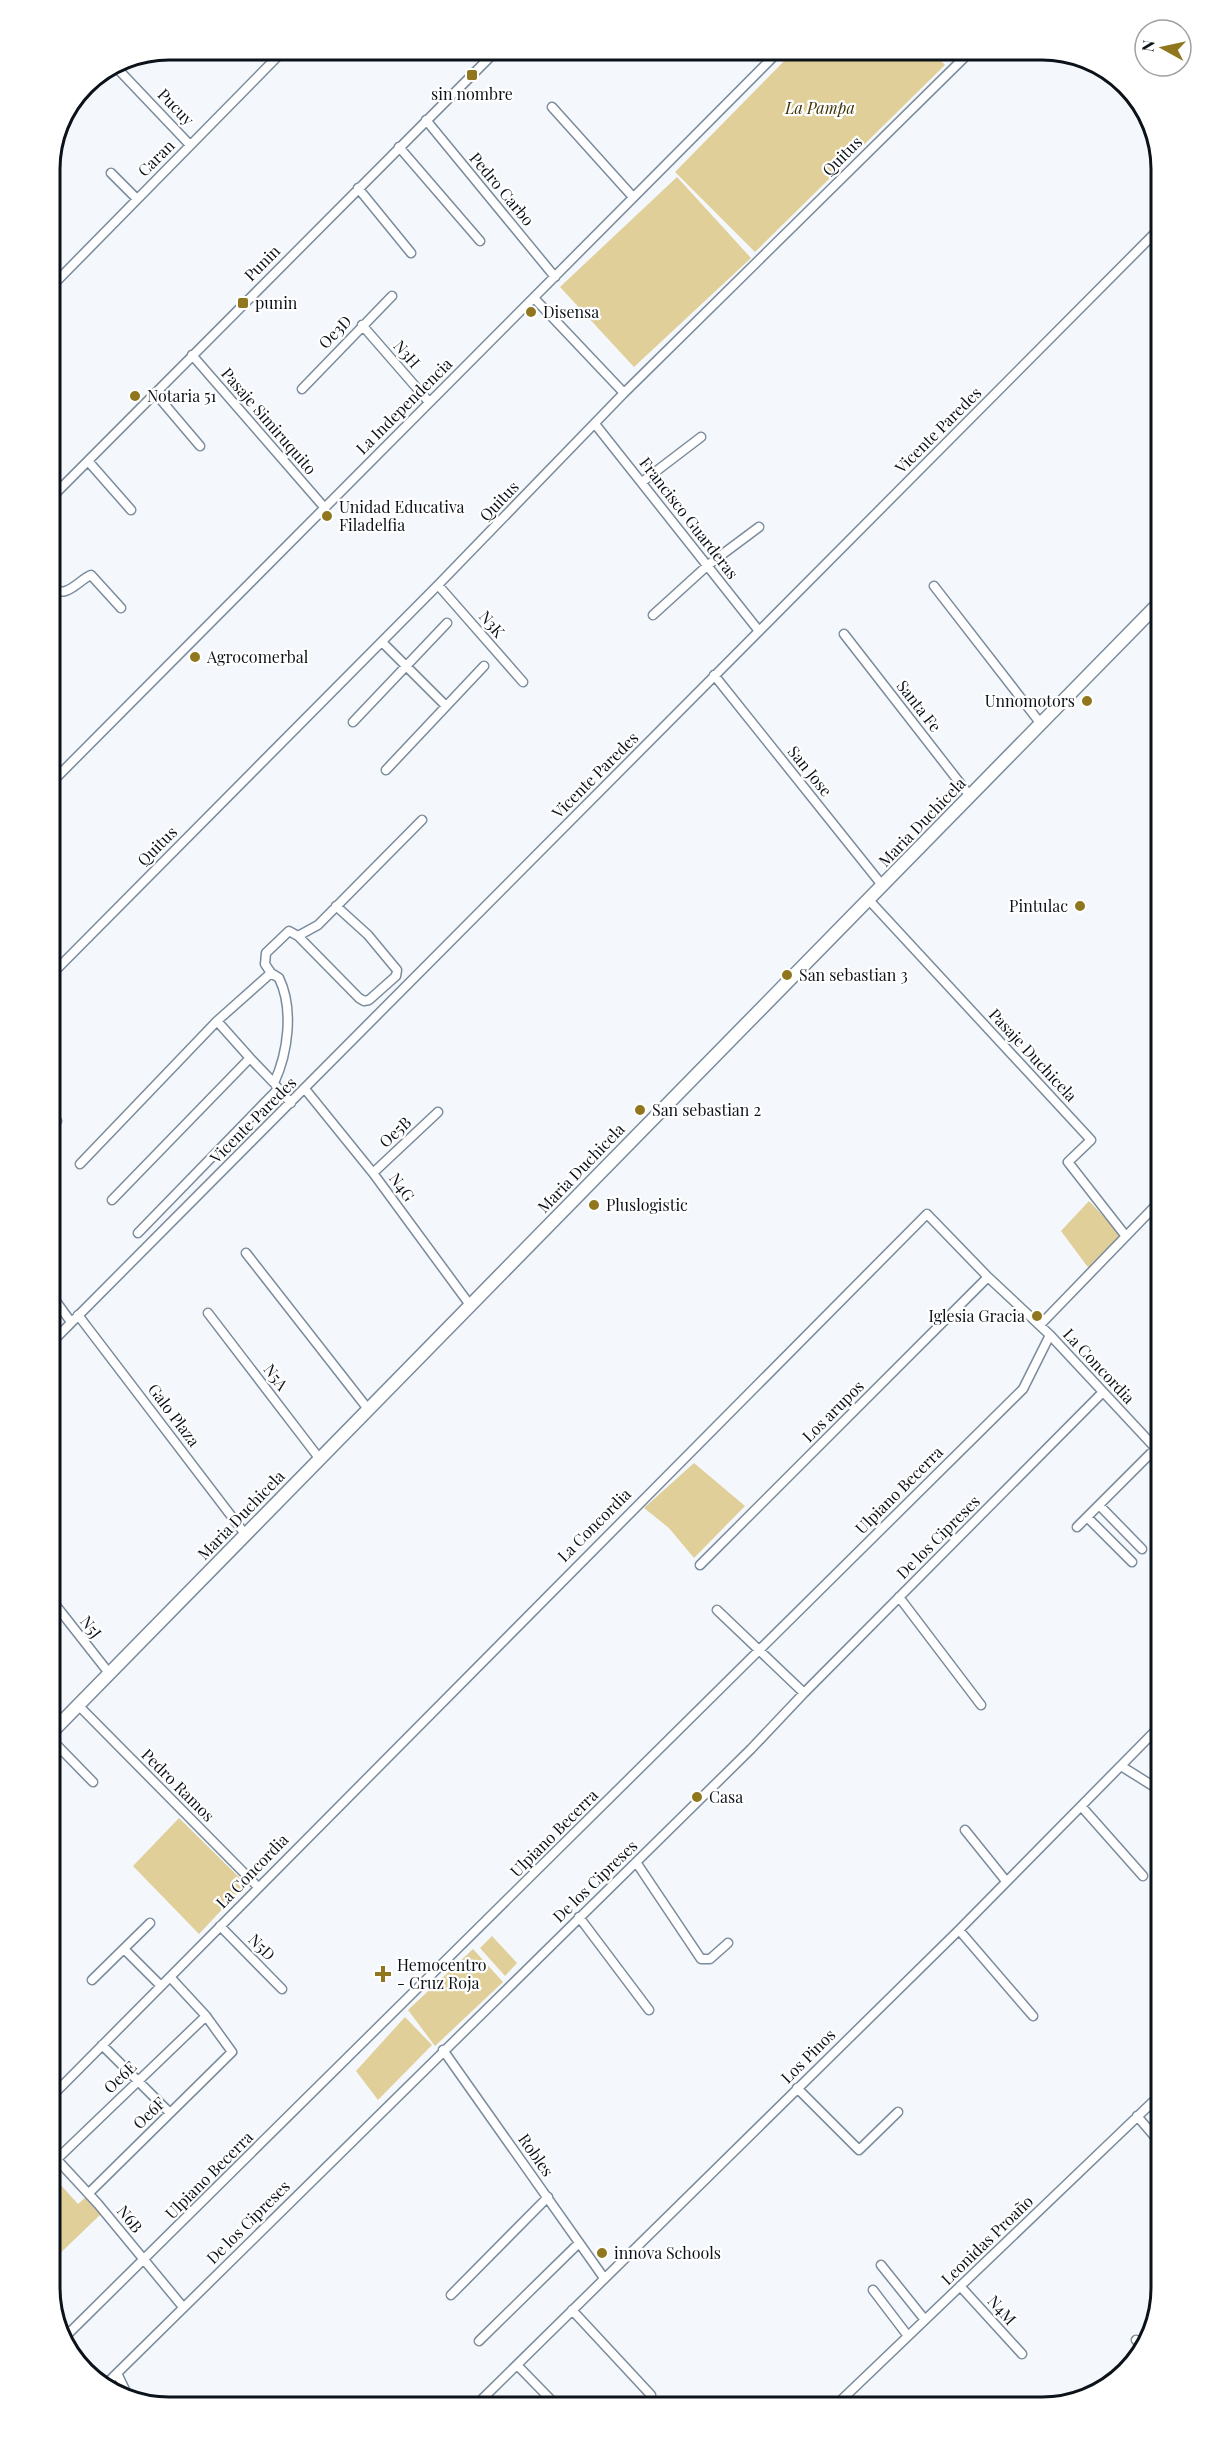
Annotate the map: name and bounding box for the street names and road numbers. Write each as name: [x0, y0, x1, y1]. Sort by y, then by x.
street label: Pucuy: [154, 84, 199, 130]
street label: Quitus: [817, 131, 866, 180]
street label: Caran: [133, 134, 179, 180]
street label: Pedro Carbo: [466, 148, 539, 230]
street label: Punin: [239, 240, 284, 285]
street label: Oe3D: [314, 310, 356, 353]
street label: N3H: [389, 335, 425, 372]
street label: La Independencia: [351, 353, 456, 458]
street label: Pasaje Simiruquito: [217, 363, 322, 479]
street label: Vicente Paredes: [889, 382, 985, 478]
street label: Francisco Guarderas: [635, 453, 743, 583]
street label: Quitus: [474, 476, 523, 525]
street label: N3K: [475, 606, 510, 642]
street label: Santa Fe: [893, 675, 946, 736]
street label: Vicente Paredes: [546, 727, 642, 823]
street label: San Jose: [784, 741, 837, 800]
street label: Maria Duchicela: [874, 772, 970, 871]
street label: Quitus: [132, 821, 181, 870]
street label: Pasaje Duchicela: [985, 1004, 1082, 1106]
street label: Vicente Paredes: [204, 1072, 300, 1168]
street label: Oe5B: [374, 1111, 415, 1152]
street label: Maria Duchicela: [533, 1118, 629, 1217]
street label: N4G: [385, 1168, 420, 1205]
street label: La Concordia: [1059, 1323, 1140, 1408]
street label: N5A: [260, 1359, 294, 1395]
street label: Los arupos: [797, 1375, 868, 1446]
street label: Galo Plaza: [144, 1379, 205, 1450]
street label: Ulpiano Becerra: [850, 1441, 947, 1538]
street label: Maria Duchicela: [193, 1465, 289, 1564]
street label: La Concordia: [552, 1483, 635, 1566]
street label: De los Cipreses: [891, 1490, 984, 1583]
street label: N5J: [76, 1611, 107, 1642]
street label: Pedro Ramos: [137, 1744, 219, 1826]
street label: Ulpiano Becerra: [505, 1784, 602, 1881]
street label: La Concordia: [211, 1829, 292, 1912]
street label: De los Cipreses: [548, 1835, 641, 1926]
street label: N5D: [244, 1929, 280, 1965]
street label: Los Pinos: [776, 2024, 839, 2087]
street label: Oe6E: [99, 2056, 141, 2097]
street label: Oe6F: [128, 2092, 169, 2133]
street label: Ulpiano Becerra: [160, 2126, 257, 2223]
street label: Robles: [514, 2129, 559, 2180]
street label: De los Cipreses: [201, 2175, 294, 2268]
street label: Leonidas Proaño: [936, 2190, 1037, 2289]
street label: N6B: [113, 2201, 148, 2237]
street label: N4M: [983, 2290, 1021, 2329]

